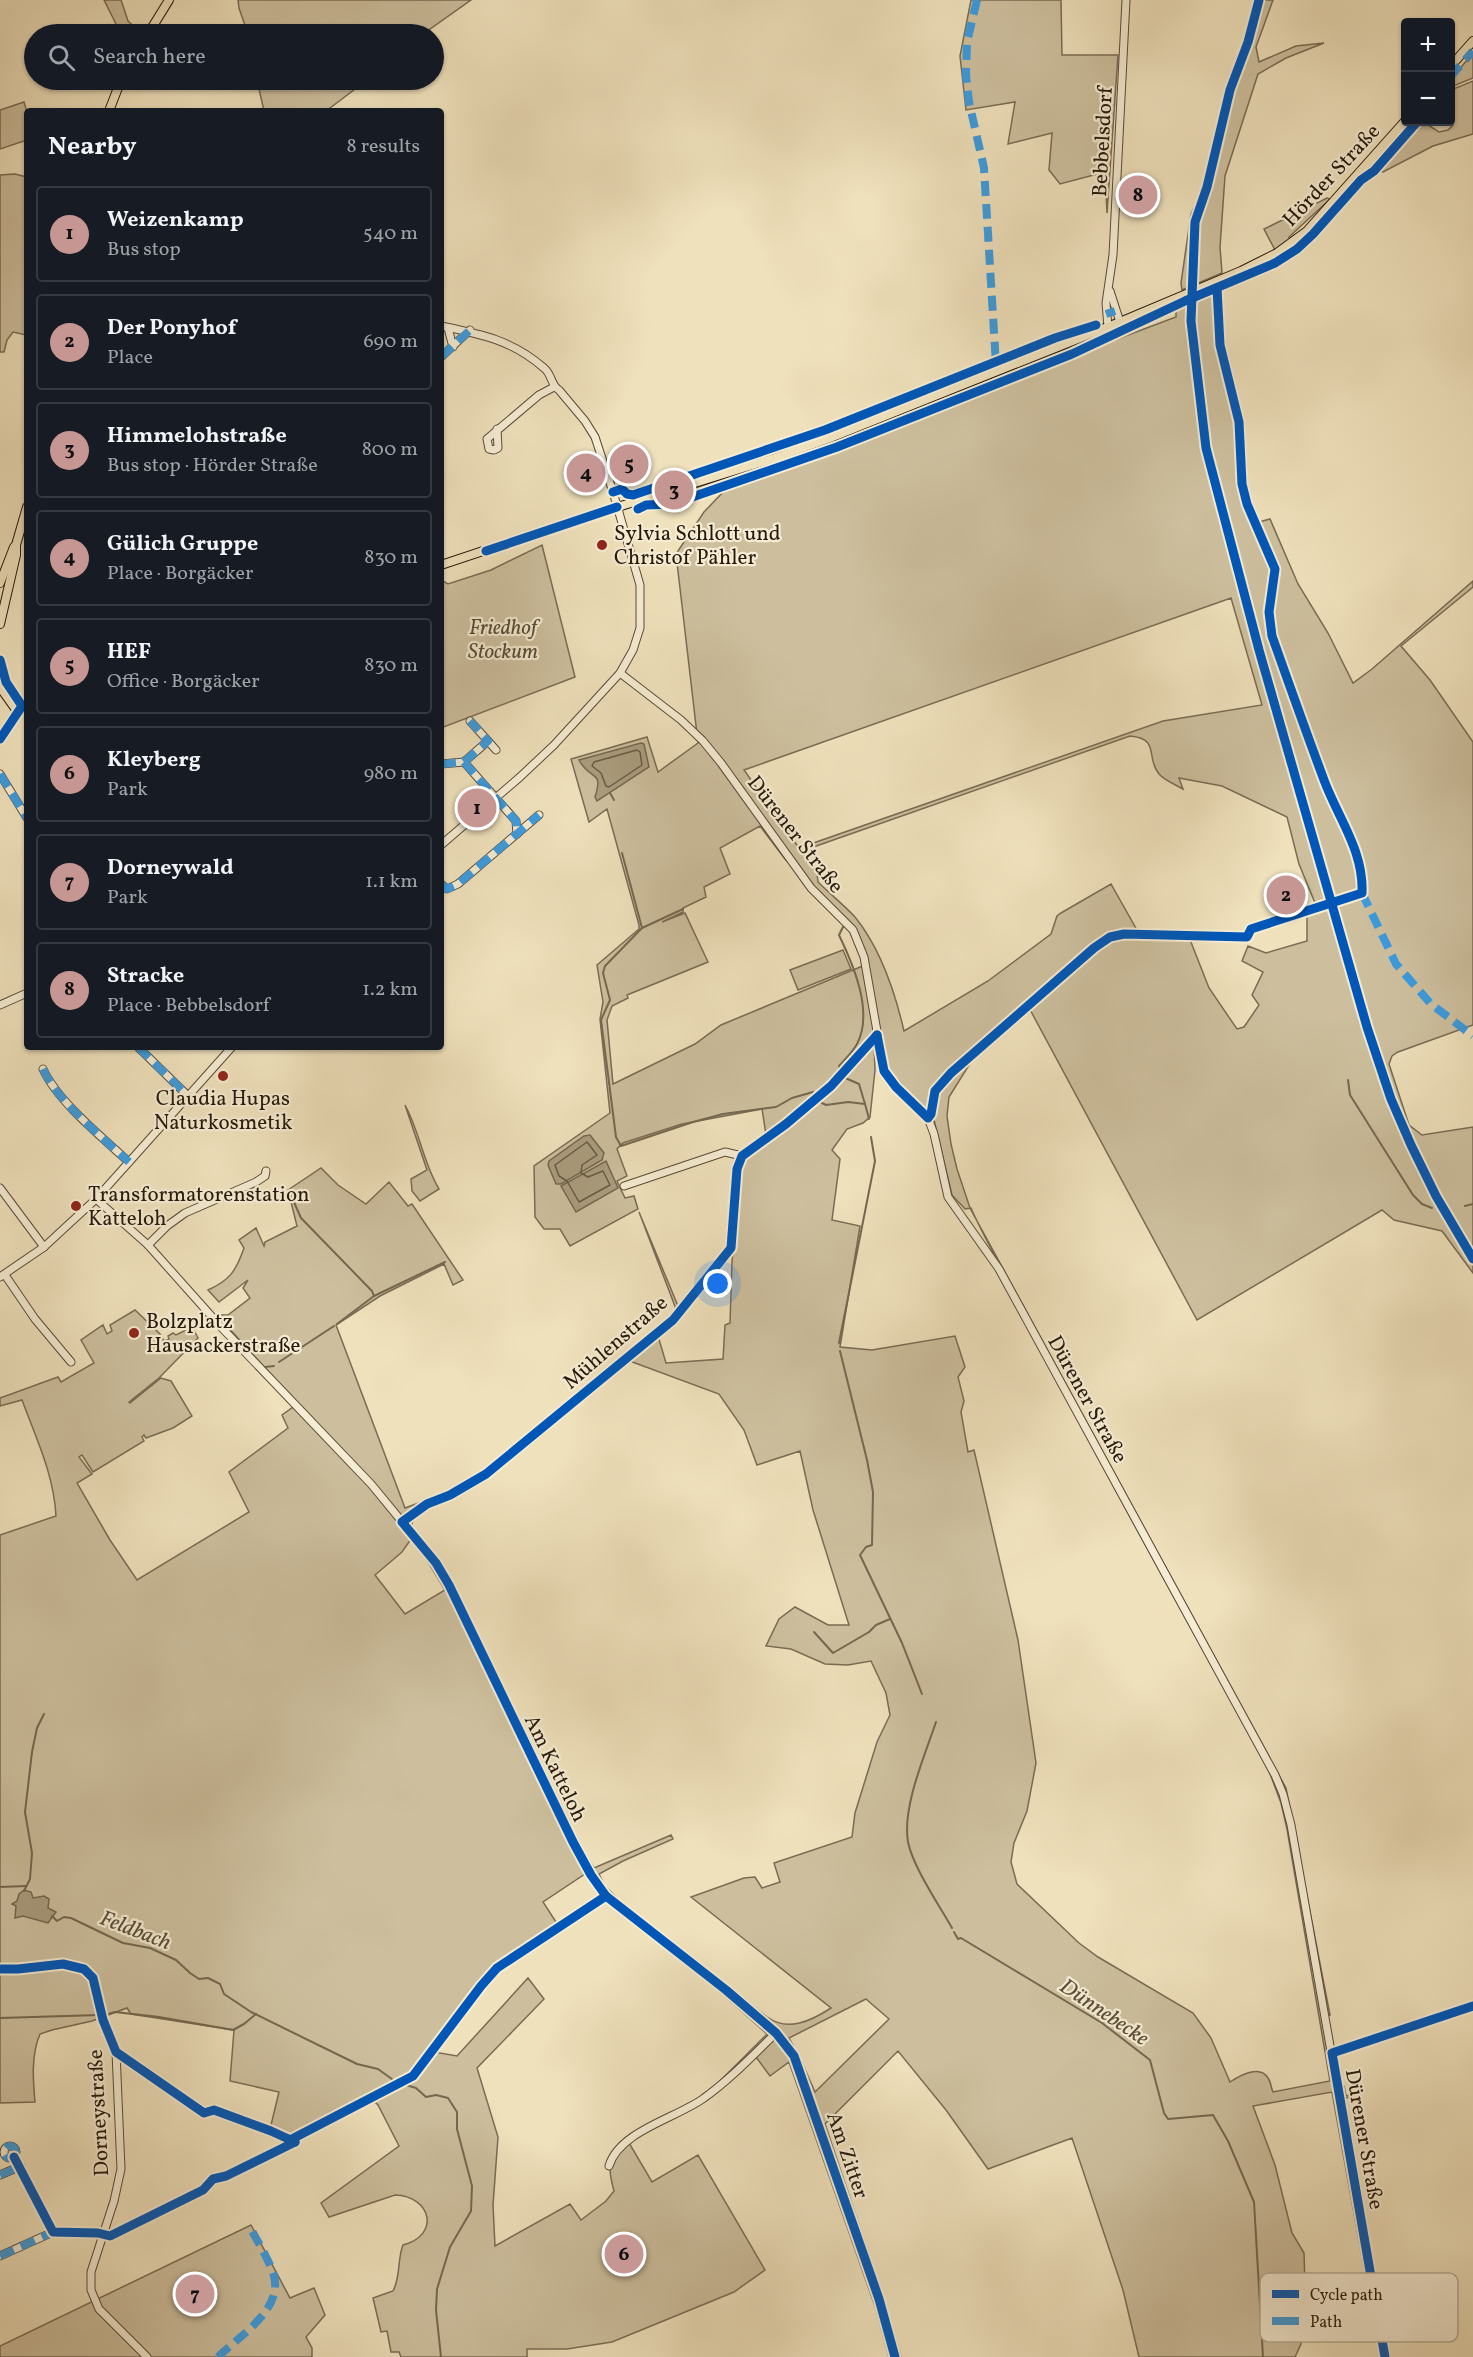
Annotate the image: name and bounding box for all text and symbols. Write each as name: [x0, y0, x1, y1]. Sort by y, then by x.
map controls: [1401, 18, 1455, 126]
button: +: [1401, 18, 1455, 72]
search box: [24, 24, 444, 90]
icon: search: [45, 41, 78, 74]
text: Search here: [93, 42, 206, 73]
button: −: [1401, 72, 1455, 126]
street label: Bebbelsdorf: [1086, 85, 1121, 198]
street label: Hörder Straße: [1277, 118, 1388, 234]
text: Nearby: [48, 129, 137, 165]
text: 8 results: [347, 133, 420, 161]
pin: 8: [1118, 172, 1158, 218]
text: Weizenkamp: [107, 205, 244, 236]
text: 1: [65, 220, 74, 248]
text: 540 m: [363, 220, 418, 248]
text: Bus stop: [107, 236, 181, 264]
text: Der Ponyhof: [107, 313, 236, 344]
text: 2: [64, 328, 75, 356]
text: 690 m: [363, 328, 418, 356]
text: Place: [107, 344, 153, 372]
text: Himmelohstraße: [107, 421, 287, 452]
text: 3: [64, 436, 75, 464]
text: 800 m: [362, 436, 418, 464]
pin: 5: [610, 442, 648, 486]
pin: 4: [566, 450, 606, 496]
text: Bus stop · Hörder Straße: [107, 452, 318, 480]
pin: 3: [654, 468, 694, 512]
place label: Sylvia Schlott und Christof Pähler: [614, 520, 781, 573]
text: Gülich Gruppe: [107, 529, 258, 560]
marker: Sylvia Schlott und Christof Pähler: [595, 538, 609, 552]
text: 4: [63, 544, 76, 572]
text: 830 m: [364, 544, 418, 572]
text: Place · Borgäcker: [107, 560, 253, 588]
park label: Friedhof Stockum: [468, 614, 541, 667]
text: HEF: [107, 637, 151, 668]
text: 5: [65, 652, 74, 680]
text: 830 m: [364, 652, 418, 680]
text: Office · Borgäcker: [107, 668, 260, 696]
text: Kleyberg: [107, 745, 201, 776]
text: 6: [64, 760, 75, 788]
text: 980 m: [364, 760, 418, 788]
street label: Dürener Straße: [740, 770, 850, 900]
text: Park: [107, 776, 148, 804]
pin: 1: [458, 786, 496, 830]
text: Dorneywald: [107, 853, 234, 884]
text: 7: [65, 868, 74, 896]
text: 1.1 km: [365, 868, 418, 896]
pin: 2: [1266, 872, 1306, 918]
text: Park: [107, 884, 148, 912]
text: Stracke: [107, 961, 184, 992]
text: 8: [64, 976, 75, 1004]
text: 1.2 km: [362, 976, 418, 1004]
text: Place · Bebbelsdorf: [107, 992, 270, 1020]
marker: Claudia Hupas Naturkosmetik: [216, 1069, 230, 1083]
place label: Claudia Hupas Naturkosmetik: [154, 1085, 293, 1138]
place label: Transformatorenstation Katteloh: [88, 1181, 310, 1234]
marker: Transformatorenstation Katteloh: [69, 1199, 83, 1213]
your location: [703, 1269, 732, 1298]
street label: Mühlenstraße: [557, 1289, 675, 1397]
place label: Bolzplatz Hausackerstraße: [146, 1308, 300, 1361]
marker: Bolzplatz Hausackerstraße: [127, 1326, 141, 1340]
street label: Dürener Straße: [1040, 1331, 1134, 1469]
street label: Am Katteloh: [516, 1710, 593, 1827]
water label: Feldbach: [95, 1904, 175, 1959]
water label: Dünnebecke: [1053, 1972, 1155, 2054]
street label: Dorneystraße: [82, 2049, 117, 2177]
street label: Dürener Straße: [1337, 2067, 1390, 2212]
street label: Am Zitter: [818, 2108, 875, 2203]
pin: 6: [604, 2232, 644, 2276]
pin: 7: [176, 2272, 214, 2316]
legend: [1260, 2273, 1458, 2342]
text: Cycle path: [1310, 2285, 1383, 2307]
text: Path: [1310, 2312, 1342, 2334]

